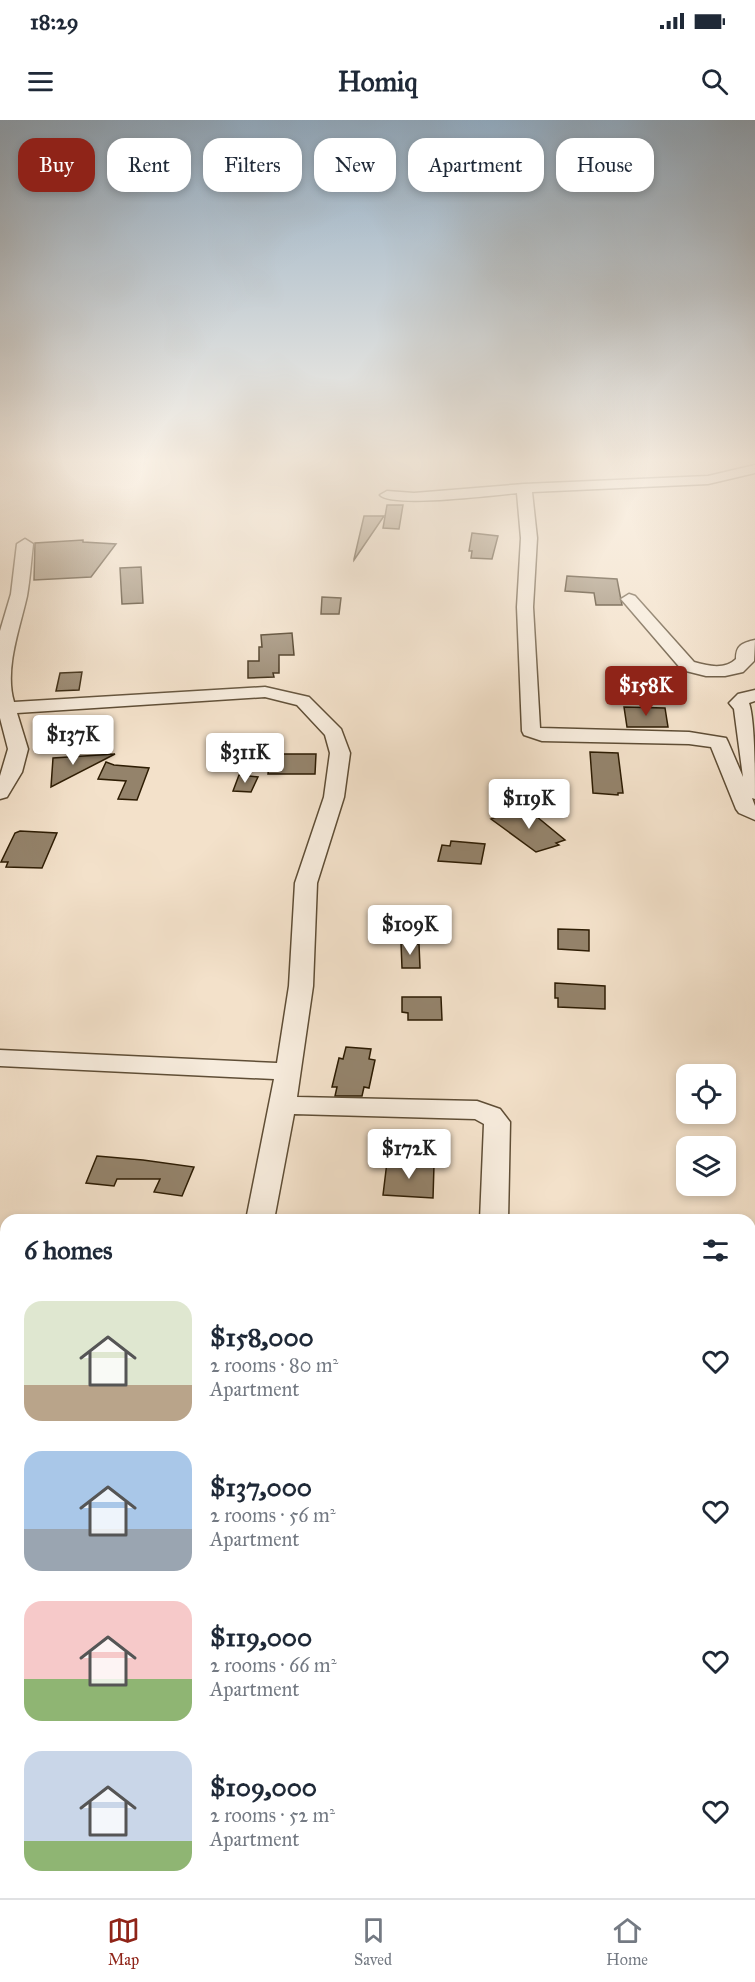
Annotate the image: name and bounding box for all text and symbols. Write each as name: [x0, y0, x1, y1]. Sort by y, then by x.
text: 18:29: [30, 8, 79, 35]
icon: menu: [24, 65, 57, 98]
text: Homiq: [338, 65, 417, 98]
icon: search: [698, 65, 731, 98]
chip: Buy: [18, 138, 95, 192]
chip: Rent: [107, 138, 191, 192]
chip: Filters: [203, 138, 302, 192]
chip: New: [314, 138, 396, 192]
chip: Apartment: [408, 138, 544, 192]
chip: House: [556, 138, 654, 192]
pin: $158K: [604, 666, 688, 717]
text: $158K: [619, 673, 673, 697]
pin: $137K: [31, 715, 115, 766]
text: $137K: [47, 722, 99, 746]
pin: $311K: [203, 733, 287, 784]
text: $311K: [220, 740, 270, 764]
pin: $119K: [487, 779, 571, 830]
text: $119K: [503, 786, 555, 810]
pin: $109K: [368, 905, 452, 956]
text: $109K: [382, 912, 438, 936]
map controls: [676, 1064, 736, 1196]
button: locate: [676, 1064, 736, 1124]
pin: $172K: [367, 1129, 451, 1180]
text: $172K: [382, 1136, 436, 1160]
button: layers: [676, 1136, 736, 1196]
text: 6 homes: [24, 1234, 113, 1266]
icon: filters: [699, 1234, 732, 1267]
text: $158,000: [210, 1321, 314, 1353]
icon: home: [72, 1325, 144, 1397]
icon: heart: [699, 1345, 732, 1378]
text: 2 rooms · 80 m²: [210, 1353, 338, 1377]
text: Apartment: [210, 1377, 299, 1401]
text: $137,000: [210, 1471, 312, 1503]
icon: home: [72, 1475, 144, 1547]
icon: heart: [699, 1495, 732, 1528]
text: 2 rooms · 56 m²: [210, 1503, 336, 1527]
text: Apartment: [210, 1527, 299, 1551]
text: $119,000: [210, 1621, 312, 1653]
icon: home: [72, 1625, 144, 1697]
icon: heart: [699, 1645, 732, 1678]
text: 2 rooms · 66 m²: [210, 1653, 336, 1677]
text: Apartment: [210, 1677, 299, 1701]
text: $109,000: [210, 1771, 317, 1803]
icon: home: [72, 1775, 144, 1847]
icon: heart: [699, 1795, 732, 1828]
text: 2 rooms · 52 m²: [210, 1803, 335, 1827]
text: Apartment: [210, 1827, 299, 1851]
tab: Map: [107, 1914, 140, 1969]
tab: Saved: [354, 1914, 392, 1969]
tab: Home: [606, 1914, 648, 1969]

